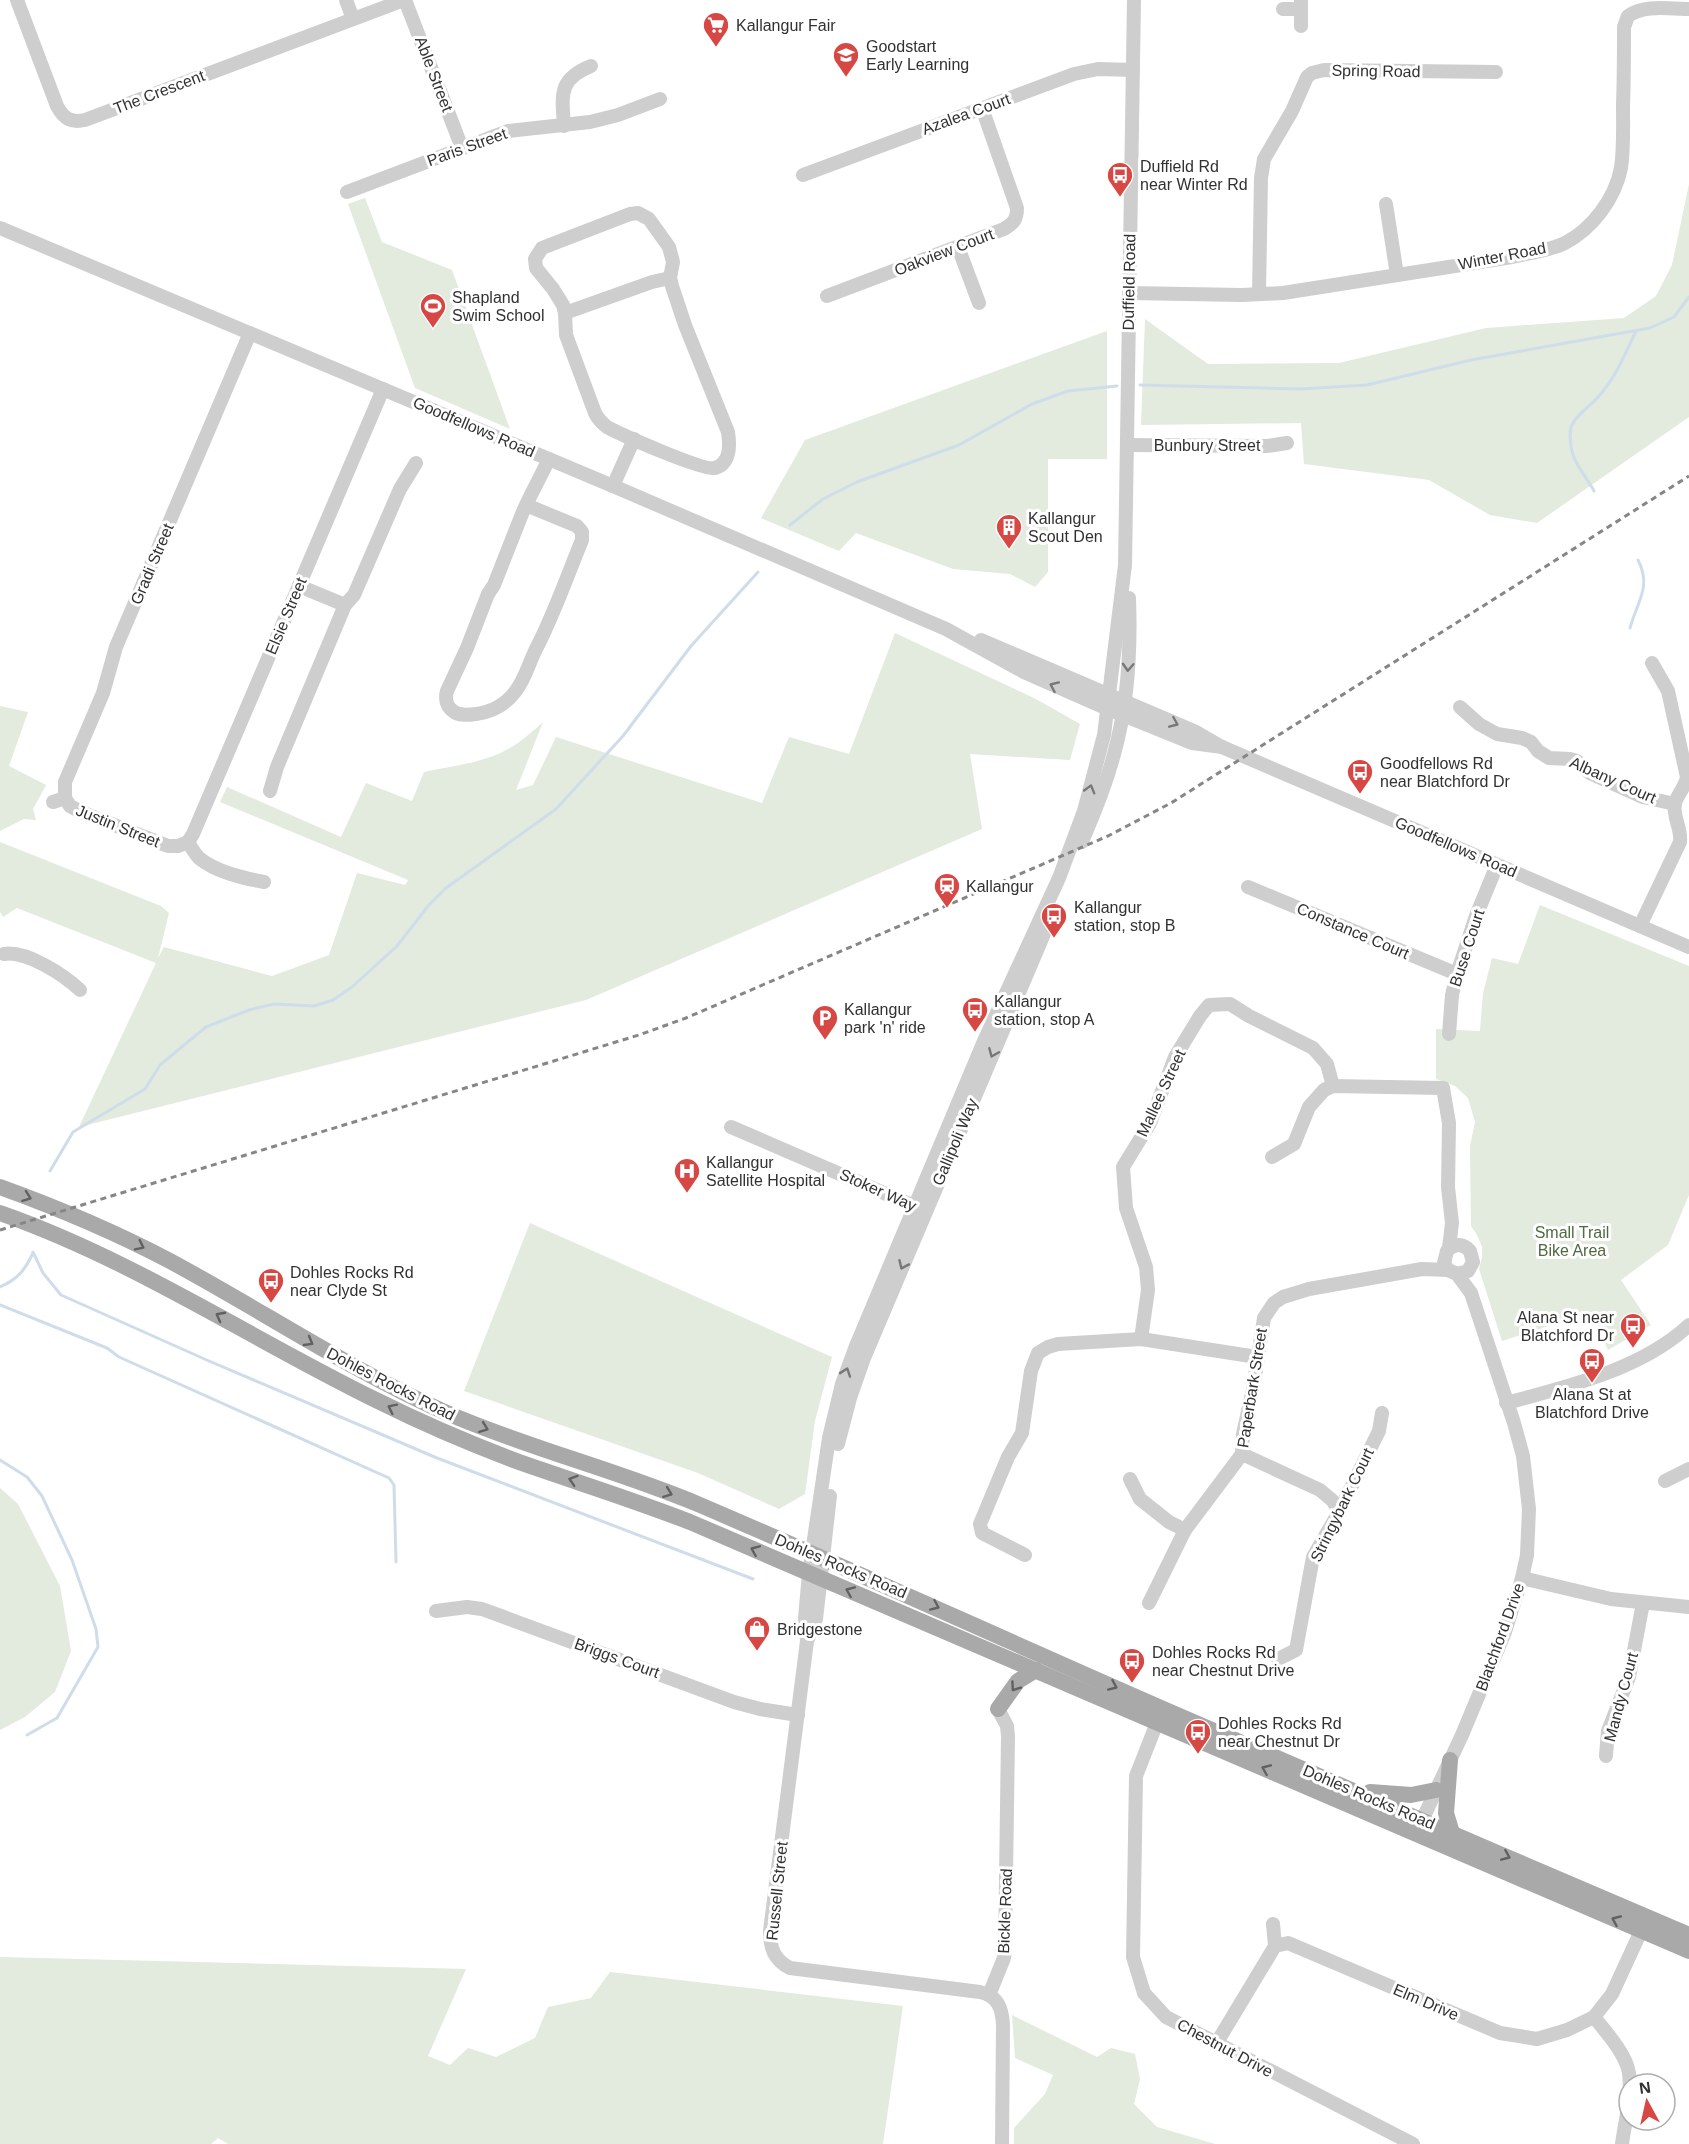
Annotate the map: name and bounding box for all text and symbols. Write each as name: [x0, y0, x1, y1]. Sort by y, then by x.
supermarket icon: Kallangur Fair: [701, 10, 731, 48]
place label: Kallangur Fair: [736, 17, 836, 34]
street label: Able Street: [412, 34, 456, 115]
place label: Goodstart Early Learning: [866, 38, 969, 73]
school or university icon: Goodstart Early Learning: [831, 40, 861, 78]
street label: Spring Road: [1331, 62, 1421, 80]
street label: The Crescent: [111, 67, 207, 117]
street label: Azalea Court: [920, 90, 1013, 138]
street label: Paris Street: [425, 125, 510, 169]
place label: Duffield Rd near Winter Rd: [1140, 158, 1248, 193]
bus stop icon: Duffield Rd near Winter Rd: [1105, 160, 1135, 198]
street label: Oakview Court: [892, 225, 997, 279]
street label: Duffield Road: [1120, 234, 1138, 330]
street label: Winter Road: [1457, 239, 1547, 273]
place label: Shapland Swim School: [452, 289, 544, 324]
sports icon: Shapland Swim School: [418, 291, 448, 329]
street label: Goodfellows Road: [411, 394, 537, 460]
street label: Bunbury Street: [1154, 437, 1261, 454]
place label: Kallangur Scout Den: [1028, 510, 1103, 545]
building icon: Kallangur Scout Den: [994, 512, 1024, 550]
street label: Gradi Street: [127, 520, 177, 607]
street label: Elsie Street: [262, 575, 310, 657]
one-way arrow: [1121, 663, 1134, 672]
one-way arrow: [1050, 681, 1061, 693]
one-way arrow: [1167, 716, 1178, 728]
street label: Albany Court: [1567, 753, 1659, 807]
place label: Goodfellows Rd near Blatchford Dr: [1380, 755, 1511, 790]
bus stop icon: Goodfellows Rd near Blatchford Dr: [1345, 757, 1375, 795]
one-way arrow: [1083, 784, 1096, 794]
street label: Justin Street: [74, 801, 163, 851]
street label: Goodfellows Road: [1393, 814, 1519, 880]
station icon: Kallangur: [932, 871, 962, 909]
place label: Kallangur: [966, 878, 1034, 895]
place label: Kallangur station, stop B: [1074, 899, 1175, 934]
street label: Constance Court: [1294, 900, 1412, 962]
bus stop icon: Kallangur station, stop B: [1039, 901, 1069, 939]
street label: Buse Court: [1447, 907, 1488, 989]
place label: Kallangur station, stop A: [994, 993, 1095, 1028]
bus stop icon: Kallangur station, stop A: [960, 995, 990, 1033]
place label: Kallangur park 'n' ride: [844, 1001, 926, 1036]
parking icon: Kallangur park 'n' ride: [810, 1003, 840, 1041]
one-way arrow: [988, 1046, 1000, 1057]
street label: Mallee Street: [1133, 1046, 1189, 1139]
street label: Gallipoli Way: [929, 1096, 981, 1188]
place label: Kallangur Satellite Hospital: [706, 1154, 825, 1189]
hospital icon: Kallangur Satellite Hospital: [672, 1156, 702, 1194]
street label: Stoker Way: [837, 1166, 919, 1214]
one-way arrow: [21, 1189, 32, 1202]
park label: Small Trail Bike Area: [1535, 1224, 1609, 1259]
one-way arrow: [133, 1239, 144, 1250]
one-way arrow: [898, 1259, 910, 1270]
place label: Dohles Rocks Rd near Clyde St: [290, 1264, 414, 1299]
bus stop icon: Dohles Rocks Rd near Clyde St: [256, 1266, 286, 1304]
place label: Alana St near Blatchford Dr: [1517, 1309, 1615, 1344]
bus stop icon: Alana St near Blatchford Dr: [1618, 1311, 1648, 1349]
one-way arrow: [216, 1312, 226, 1323]
street label: Paperbark Street: [1234, 1326, 1270, 1449]
one-way arrow: [303, 1334, 313, 1346]
street label: Dohles Rocks Road: [324, 1344, 458, 1424]
bus stop icon: Alana St at Blatchford Drive: [1577, 1346, 1607, 1384]
one-way arrow: [839, 1367, 852, 1378]
place label: Alana St at Blatchford Drive: [1535, 1386, 1649, 1421]
one-way arrow: [387, 1404, 398, 1416]
one-way arrow: [478, 1421, 489, 1433]
street label: Stringybark Court: [1307, 1445, 1377, 1565]
one-way arrow: [568, 1474, 579, 1487]
one-way arrow: [662, 1485, 673, 1498]
street label: Dohles Rocks Road: [773, 1531, 909, 1601]
one-way arrow: [750, 1545, 761, 1557]
street label: Blatchford Drive: [1473, 1581, 1527, 1693]
one-way arrow: [846, 1586, 857, 1598]
one-way arrow: [928, 1599, 939, 1611]
shop icon: Bridgestone: [742, 1614, 772, 1652]
place label: Bridgestone: [777, 1621, 862, 1638]
street label: Briggs Court: [572, 1635, 662, 1681]
place label: Dohles Rocks Rd near Chestnut Drive: [1152, 1644, 1294, 1679]
bus stop icon: Dohles Rocks Rd near Chestnut Drive: [1117, 1646, 1147, 1684]
street label: Mandy Court: [1601, 1650, 1641, 1743]
one-way arrow: [1106, 1678, 1117, 1690]
one-way arrow: [1011, 1681, 1022, 1692]
place label: Dohles Rocks Rd near Chestnut Dr: [1218, 1715, 1342, 1750]
bus stop icon: Dohles Rocks Rd near Chestnut Dr: [1183, 1717, 1213, 1755]
street label: Dohles Rocks Road: [1301, 1762, 1437, 1832]
one-way arrow: [1262, 1764, 1273, 1776]
street label: Russell Street: [763, 1840, 791, 1941]
one-way arrow: [1499, 1849, 1510, 1861]
street label: Bickle Road: [995, 1868, 1015, 1954]
one-way arrow: [1611, 1915, 1622, 1927]
street label: Elm Drive: [1391, 1981, 1461, 2023]
street label: Chestnut Drive: [1174, 2016, 1276, 2080]
north arrow: [1617, 2072, 1677, 2132]
text: N: [1638, 2078, 1652, 2097]

